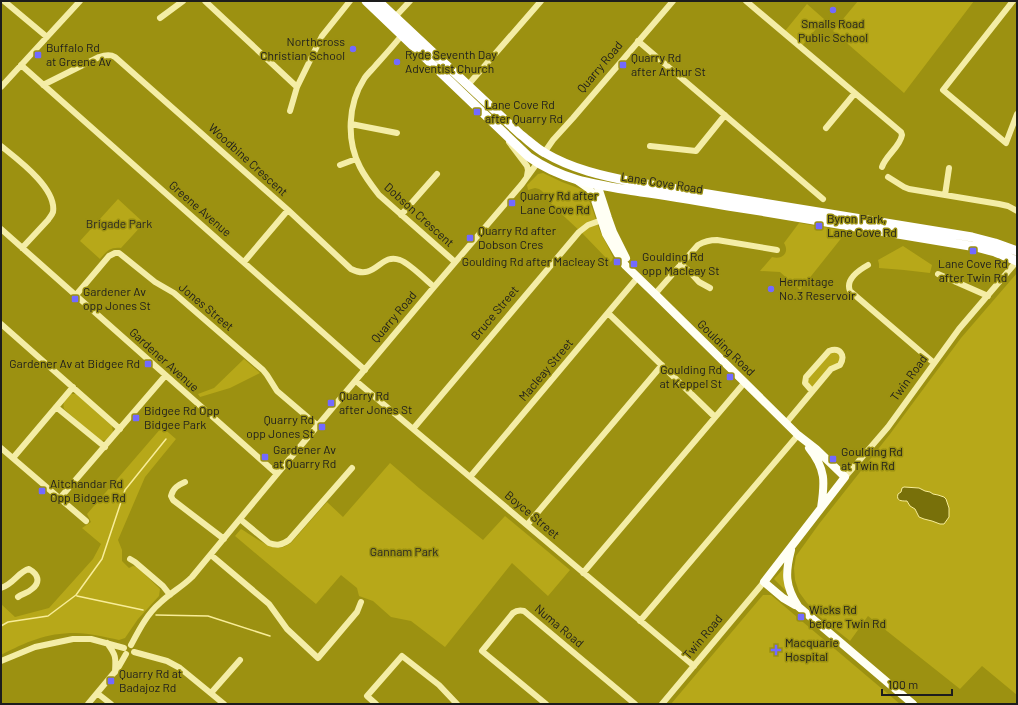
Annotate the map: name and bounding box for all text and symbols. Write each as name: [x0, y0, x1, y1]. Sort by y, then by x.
marker: Smalls Road Public School: [828, 5, 838, 15]
place label: Smalls Road Public School: [798, 16, 868, 44]
place label: Northcross Christian School: [260, 34, 345, 62]
street label: Quarry Road: [574, 38, 625, 95]
place label: Buffalo Rd at Greene Av: [46, 40, 111, 68]
marker: Northcross Christian School: [348, 44, 358, 54]
place label: Ryde Seventh Day Adventist Church: [405, 47, 497, 75]
marker: Buffalo Rd at Greene Av: [33, 50, 43, 60]
place label: Quarry Rd after Arthur St: [631, 50, 706, 78]
marker: Ryde Seventh Day Adventist Church: [392, 57, 402, 67]
marker: Quarry Rd after Arthur St: [618, 60, 628, 70]
place label: Lane Cove Rd after Quarry Rd: [485, 97, 563, 125]
marker: Lane Cove Rd after Quarry Rd: [472, 107, 482, 117]
street label: Woodbine Crescent: [206, 120, 291, 198]
street label: Lane Cove Road: [620, 169, 704, 195]
street label: Greene Avenue: [167, 177, 235, 239]
street label: Dobson Crescent: [382, 179, 457, 249]
place label: Quarry Rd after Lane Cove Rd: [520, 188, 599, 216]
marker: Quarry Rd after Lane Cove Rd: [507, 198, 517, 208]
place label: Byron Park, Lane Cove Rd: [827, 211, 897, 239]
park label: Brigade Park: [86, 216, 152, 230]
marker: Byron Park, Lane Cove Rd: [814, 221, 824, 231]
place label: Quarry Rd after Dobson Cres: [478, 223, 557, 251]
marker: Quarry Rd after Dobson Cres: [465, 233, 475, 243]
marker: Lane Cove Rd after Twin Rd: [968, 246, 978, 256]
place label: Goulding Rd opp Macleay St: [642, 249, 720, 277]
place label: Goulding Rd after Macleay St: [462, 254, 609, 268]
place label: Lane Cove Rd after Twin Rd: [938, 256, 1008, 284]
marker: Goulding Rd after Macleay St: [612, 257, 622, 267]
marker: Goulding Rd opp Macleay St: [629, 259, 639, 269]
place label: Hermitage No.3 Reservoir: [779, 274, 856, 302]
street label: Jones Street: [176, 279, 237, 333]
street label: Bruce Street: [468, 283, 521, 342]
place label: Gardener Av opp Jones St: [83, 284, 151, 312]
marker: Hermitage No.3 Reservoir: [766, 284, 776, 294]
street label: Quarry Road: [368, 288, 419, 345]
marker: Gardener Av opp Jones St: [70, 294, 80, 304]
street label: Goulding Road: [695, 316, 758, 378]
street label: Gardener Avenue: [127, 324, 202, 394]
street label: Macleay Street: [515, 335, 575, 403]
street label: Twin Road: [887, 352, 930, 403]
place label: Gardener Av at Bidgee Rd: [9, 356, 140, 370]
marker: Gardener Av at Bidgee Rd: [143, 359, 153, 369]
place label: Goulding Rd at Keppel St: [660, 362, 722, 390]
marker: Goulding Rd at Keppel St: [725, 372, 735, 382]
place label: Quarry Rd after Jones St: [339, 388, 412, 416]
marker: Quarry Rd after Jones St: [326, 398, 336, 408]
place label: Bidgee Rd Opp Bidgee Park: [144, 403, 220, 431]
place label: Quarry Rd opp Jones St: [246, 412, 314, 440]
marker: Bidgee Rd Opp Bidgee Park: [131, 413, 141, 423]
marker: Quarry Rd opp Jones St: [317, 422, 327, 432]
place label: Gardener Av at Quarry Rd: [273, 442, 336, 470]
place label: Goulding Rd at Twin Rd: [841, 444, 903, 472]
marker: Gardener Av at Quarry Rd: [260, 452, 270, 462]
marker: Goulding Rd at Twin Rd: [828, 454, 838, 464]
place label: Aitchandar Rd Opp Bidgee Rd: [50, 476, 126, 504]
marker: Aitchandar Rd Opp Bidgee Rd: [37, 486, 47, 496]
street label: Boyce Street: [503, 487, 563, 541]
park label: Gannam Park: [370, 544, 438, 558]
street label: Numa Road: [532, 601, 587, 650]
place label: Wicks Rd before Twin Rd: [809, 602, 886, 630]
street label: Twin Road: [680, 611, 725, 661]
marker: Wicks Rd before Twin Rd: [796, 612, 806, 622]
place label: Macquarie Hospital: [785, 635, 839, 663]
marker: Macquarie Hospital: [770, 644, 782, 656]
place label: Quarry Rd at Badajoz Rd: [119, 666, 182, 694]
scale bar: [882, 671, 952, 697]
marker: Quarry Rd at Badajoz Rd: [106, 676, 116, 686]
text: 100 m: [888, 677, 918, 691]

